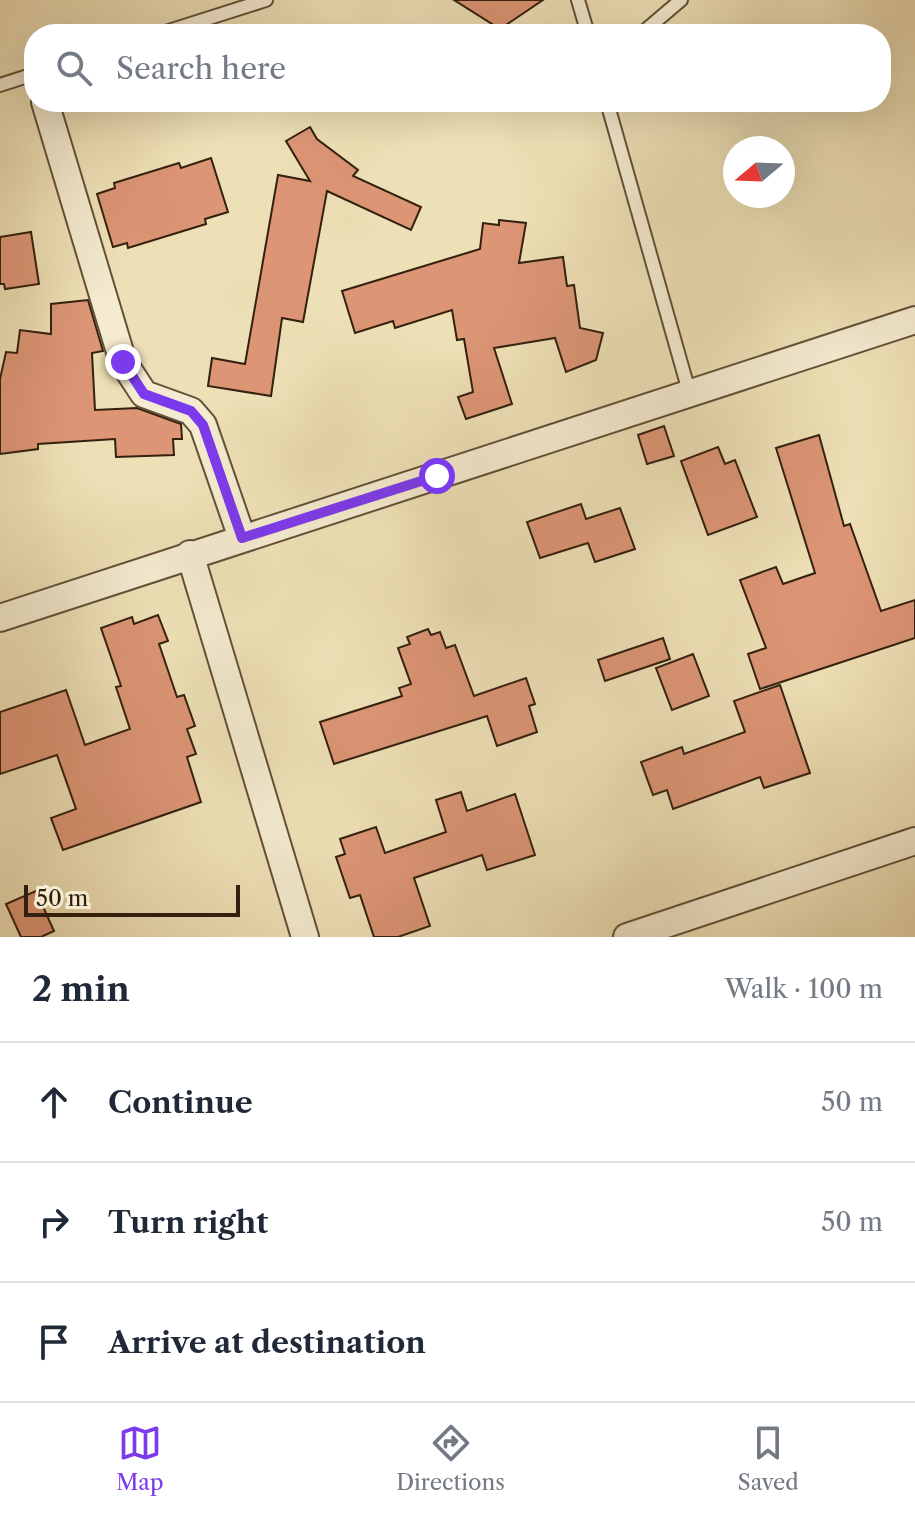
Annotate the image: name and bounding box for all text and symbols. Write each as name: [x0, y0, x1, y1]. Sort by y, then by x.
search box: [24, 24, 891, 112]
icon: search: [52, 46, 96, 90]
text: Search here: [116, 50, 286, 87]
north arrow: [723, 136, 795, 208]
route end: [105, 344, 141, 380]
route start: [419, 458, 455, 494]
scale bar: [24, 881, 240, 917]
text: 50 m: [36, 885, 88, 912]
text: 2 min: [32, 968, 130, 1010]
text: Walk · 100 m: [725, 973, 883, 1005]
icon: ahead: [32, 1080, 76, 1124]
text: Continue: [108, 1084, 253, 1121]
text: 50 m: [821, 1086, 883, 1118]
icon: right: [32, 1200, 76, 1244]
text: Turn right: [108, 1204, 268, 1241]
text: 50 m: [821, 1206, 883, 1238]
icon: arrive: [32, 1320, 76, 1364]
text: Arrive at destination: [108, 1324, 426, 1361]
tab: Map: [116, 1421, 164, 1496]
tab: Directions: [396, 1421, 505, 1496]
tab: Saved: [738, 1421, 799, 1496]

